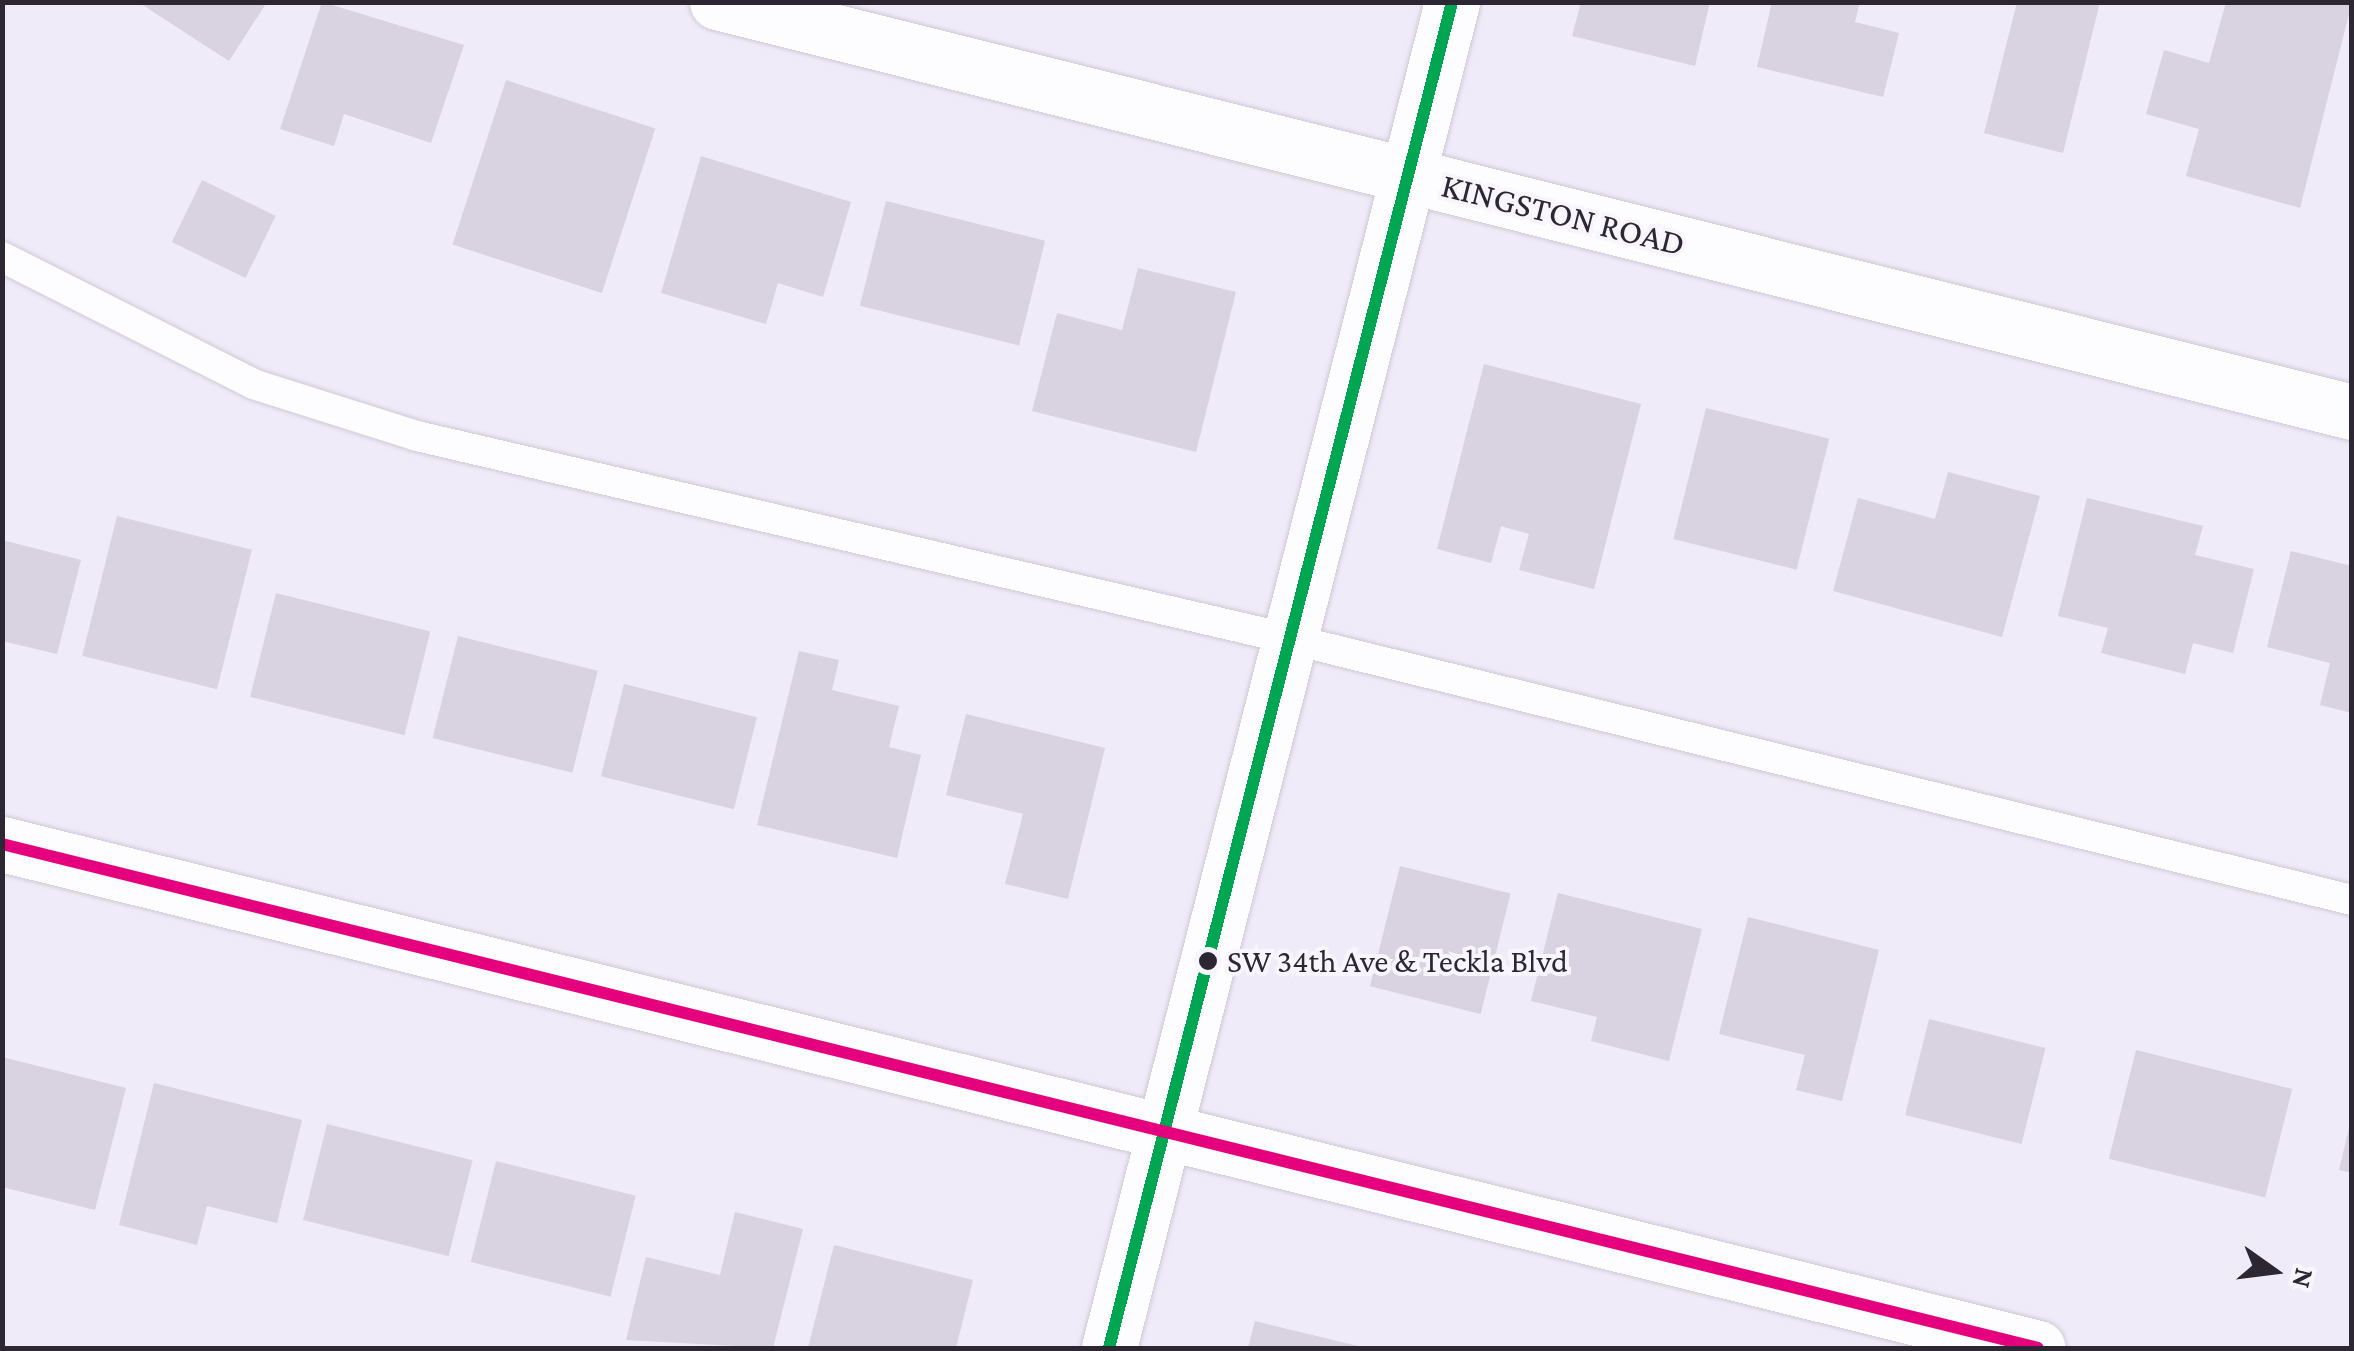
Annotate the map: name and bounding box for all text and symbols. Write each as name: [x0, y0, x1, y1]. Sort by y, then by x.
street label: KINGSTON ROAD: [1437, 164, 1689, 266]
place label: SW 34th Ave & Teckla Blvd: [1227, 942, 1568, 980]
marker: SW 34th Ave & Teckla Blvd: [1198, 951, 1218, 971]
north arrow: [2224, 1221, 2324, 1321]
text: N: [2286, 1265, 2321, 1291]

